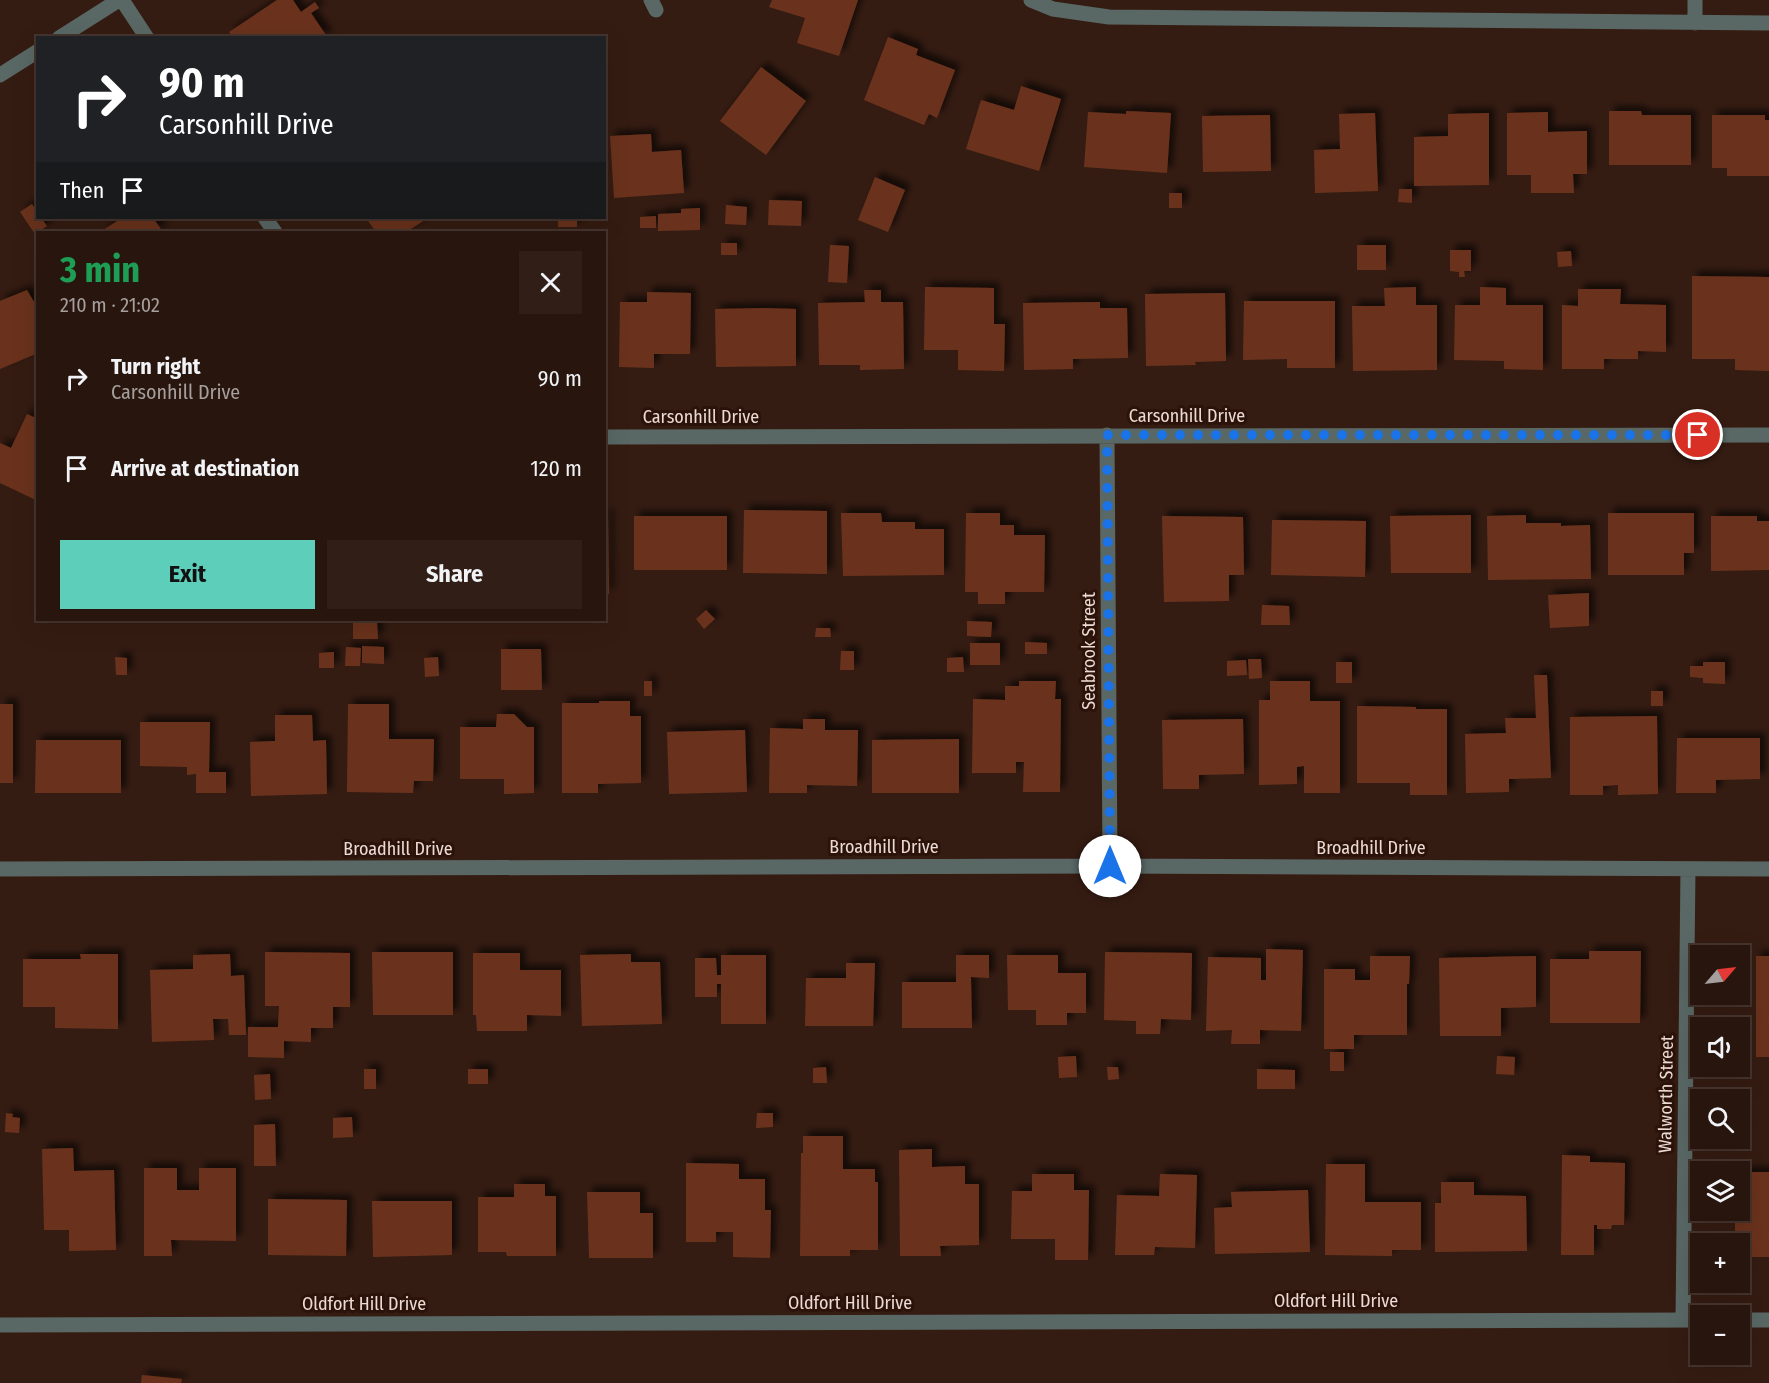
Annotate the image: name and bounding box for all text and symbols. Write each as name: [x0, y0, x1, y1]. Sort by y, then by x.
text: 90 m: [159, 58, 244, 108]
icon: right: [60, 60, 138, 138]
text: Carsonhill Drive: [159, 109, 333, 141]
icon: arrive: [116, 174, 149, 207]
text: Then: [60, 177, 104, 204]
text: 3 min: [60, 248, 140, 292]
button: close: [519, 251, 582, 314]
text: 210 m · 21:02: [60, 293, 160, 317]
text: Turn right: [111, 353, 200, 380]
icon: right: [60, 362, 93, 395]
text: 90 m: [538, 365, 582, 392]
text: Carsonhill Drive: [111, 380, 240, 404]
street label: Carsonhill Drive: [1129, 405, 1245, 427]
street label: Carsonhill Drive: [643, 406, 759, 428]
pin: [1672, 409, 1723, 460]
icon: arrive: [1681, 418, 1714, 451]
icon: arrive: [60, 452, 93, 485]
text: Arrive at destination: [111, 455, 299, 482]
text: 120 m: [530, 455, 582, 482]
button: Exit: [60, 540, 315, 609]
button: Share: [327, 540, 582, 609]
street label: Seabrook Street: [1078, 592, 1100, 710]
position arrow: [1078, 834, 1142, 898]
street label: Broadhill Drive: [829, 836, 939, 858]
street label: Broadhill Drive: [1316, 837, 1426, 859]
street label: Broadhill Drive: [343, 838, 453, 860]
north arrow: [1690, 945, 1750, 1005]
map controls: [1690, 945, 1750, 1365]
button: sound: [1690, 1017, 1750, 1077]
street label: Walworth Street: [1654, 1035, 1678, 1153]
button: search: [1690, 1089, 1750, 1149]
button: layers: [1690, 1161, 1750, 1221]
button: +: [1690, 1233, 1750, 1293]
street label: Oldfort Hill Drive: [1274, 1290, 1398, 1312]
street label: Oldfort Hill Drive: [788, 1292, 912, 1314]
street label: Oldfort Hill Drive: [302, 1293, 426, 1315]
button: −: [1690, 1305, 1750, 1365]

